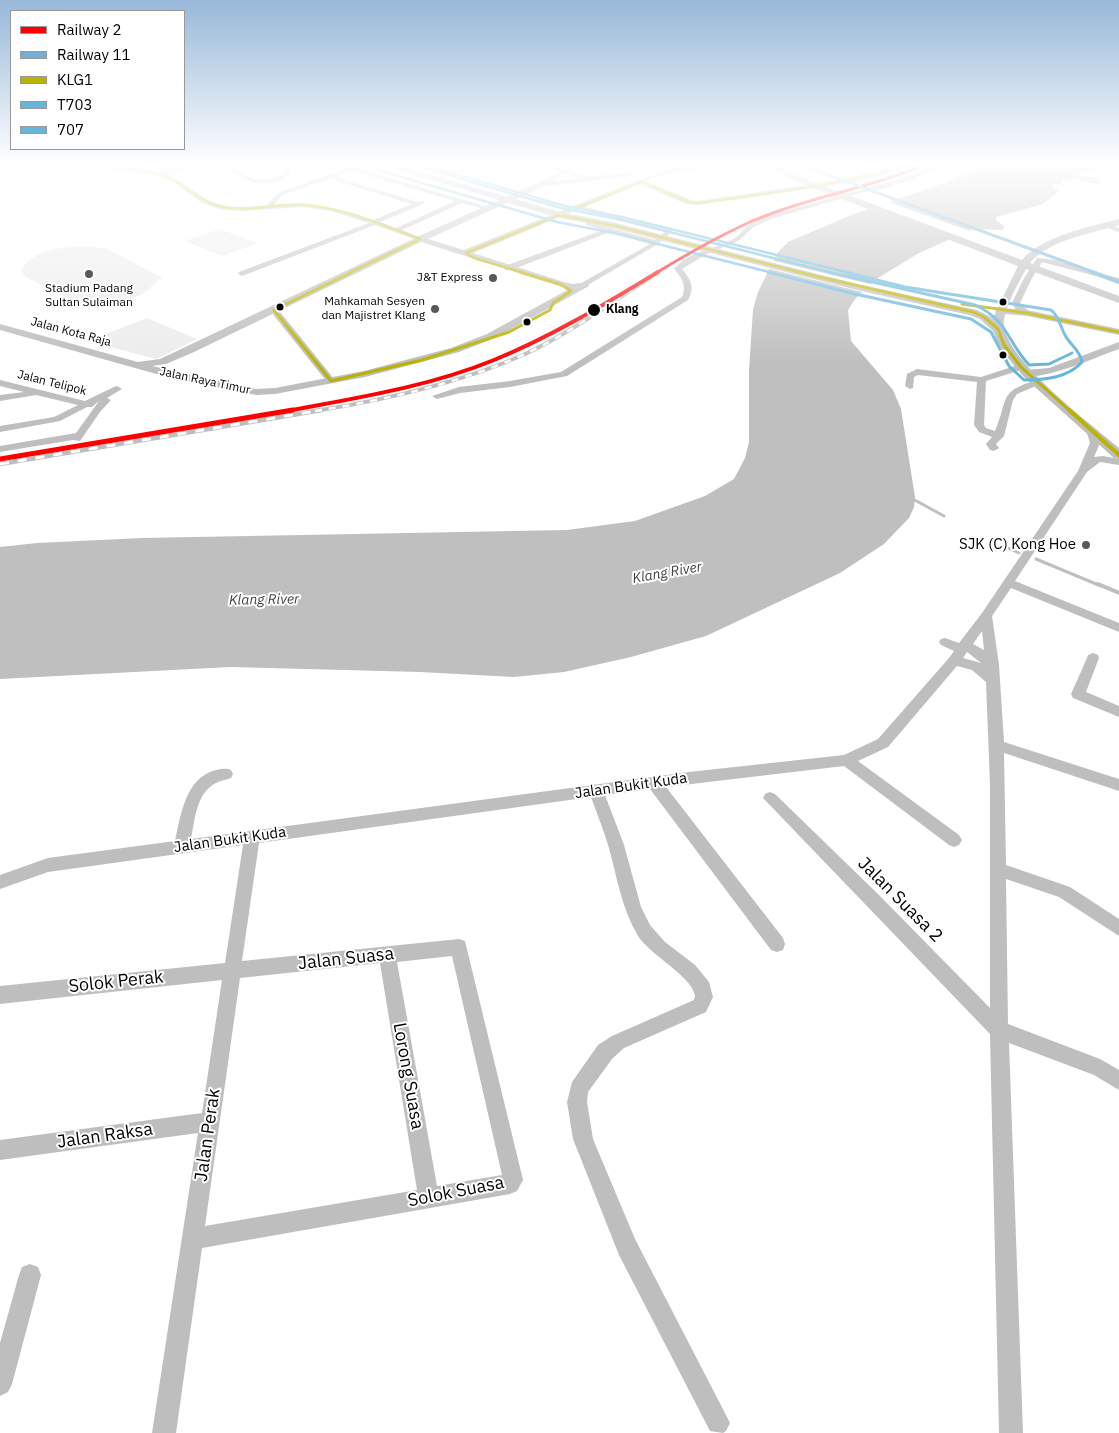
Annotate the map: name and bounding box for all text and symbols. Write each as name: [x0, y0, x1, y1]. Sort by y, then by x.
legend: [10, 10, 185, 150]
text: Railway 2: [57, 20, 122, 39]
text: Railway 11: [57, 45, 131, 64]
text: KLG1: [57, 70, 93, 89]
text: T703: [57, 95, 93, 114]
text: 707: [57, 120, 84, 139]
marker: Stadium Padang Sultan Sulaiman: [83, 268, 95, 280]
place label: J&T Express: [417, 271, 483, 285]
marker: J&T Express: [487, 272, 499, 284]
place label: Stadium Padang Sultan Sulaiman: [45, 282, 133, 310]
place label: Mahkamah Sesyen dan Majistret Klang: [321, 295, 425, 323]
unlabelled marker: [998, 297, 1008, 307]
unlabelled marker: [275, 302, 285, 312]
marker: Klang: [586, 302, 602, 318]
marker: Mahkamah Sesyen dan Majistret Klang: [429, 303, 441, 315]
place label: Klang: [606, 303, 638, 317]
street label: Jalan Kota Raja: [29, 314, 113, 350]
unlabelled marker: [522, 317, 532, 327]
unlabelled marker: [998, 350, 1008, 360]
street label: Jalan Raya Timur: [158, 364, 252, 398]
street label: Jalan Telipok: [16, 367, 88, 399]
place label: SJK (C) Kong Hoe: [959, 536, 1076, 554]
marker: SJK (C) Kong Hoe: [1080, 539, 1092, 551]
water label: Klang River: [631, 559, 703, 587]
water label: Klang River: [229, 591, 299, 609]
street label: Jalan Bukit Kuda: [574, 769, 688, 803]
street label: Jalan Bukit Kuda: [173, 823, 287, 857]
street label: Jalan Suasa 2: [853, 853, 947, 947]
street label: Jalan Suasa: [297, 943, 395, 975]
street label: Solok Perak: [67, 966, 165, 998]
street label: Lorong Suasa: [388, 1021, 428, 1131]
street label: Jalan Perak: [191, 1087, 225, 1183]
street label: Jalan Raksa: [56, 1119, 154, 1153]
street label: Solok Suasa: [406, 1172, 506, 1212]

